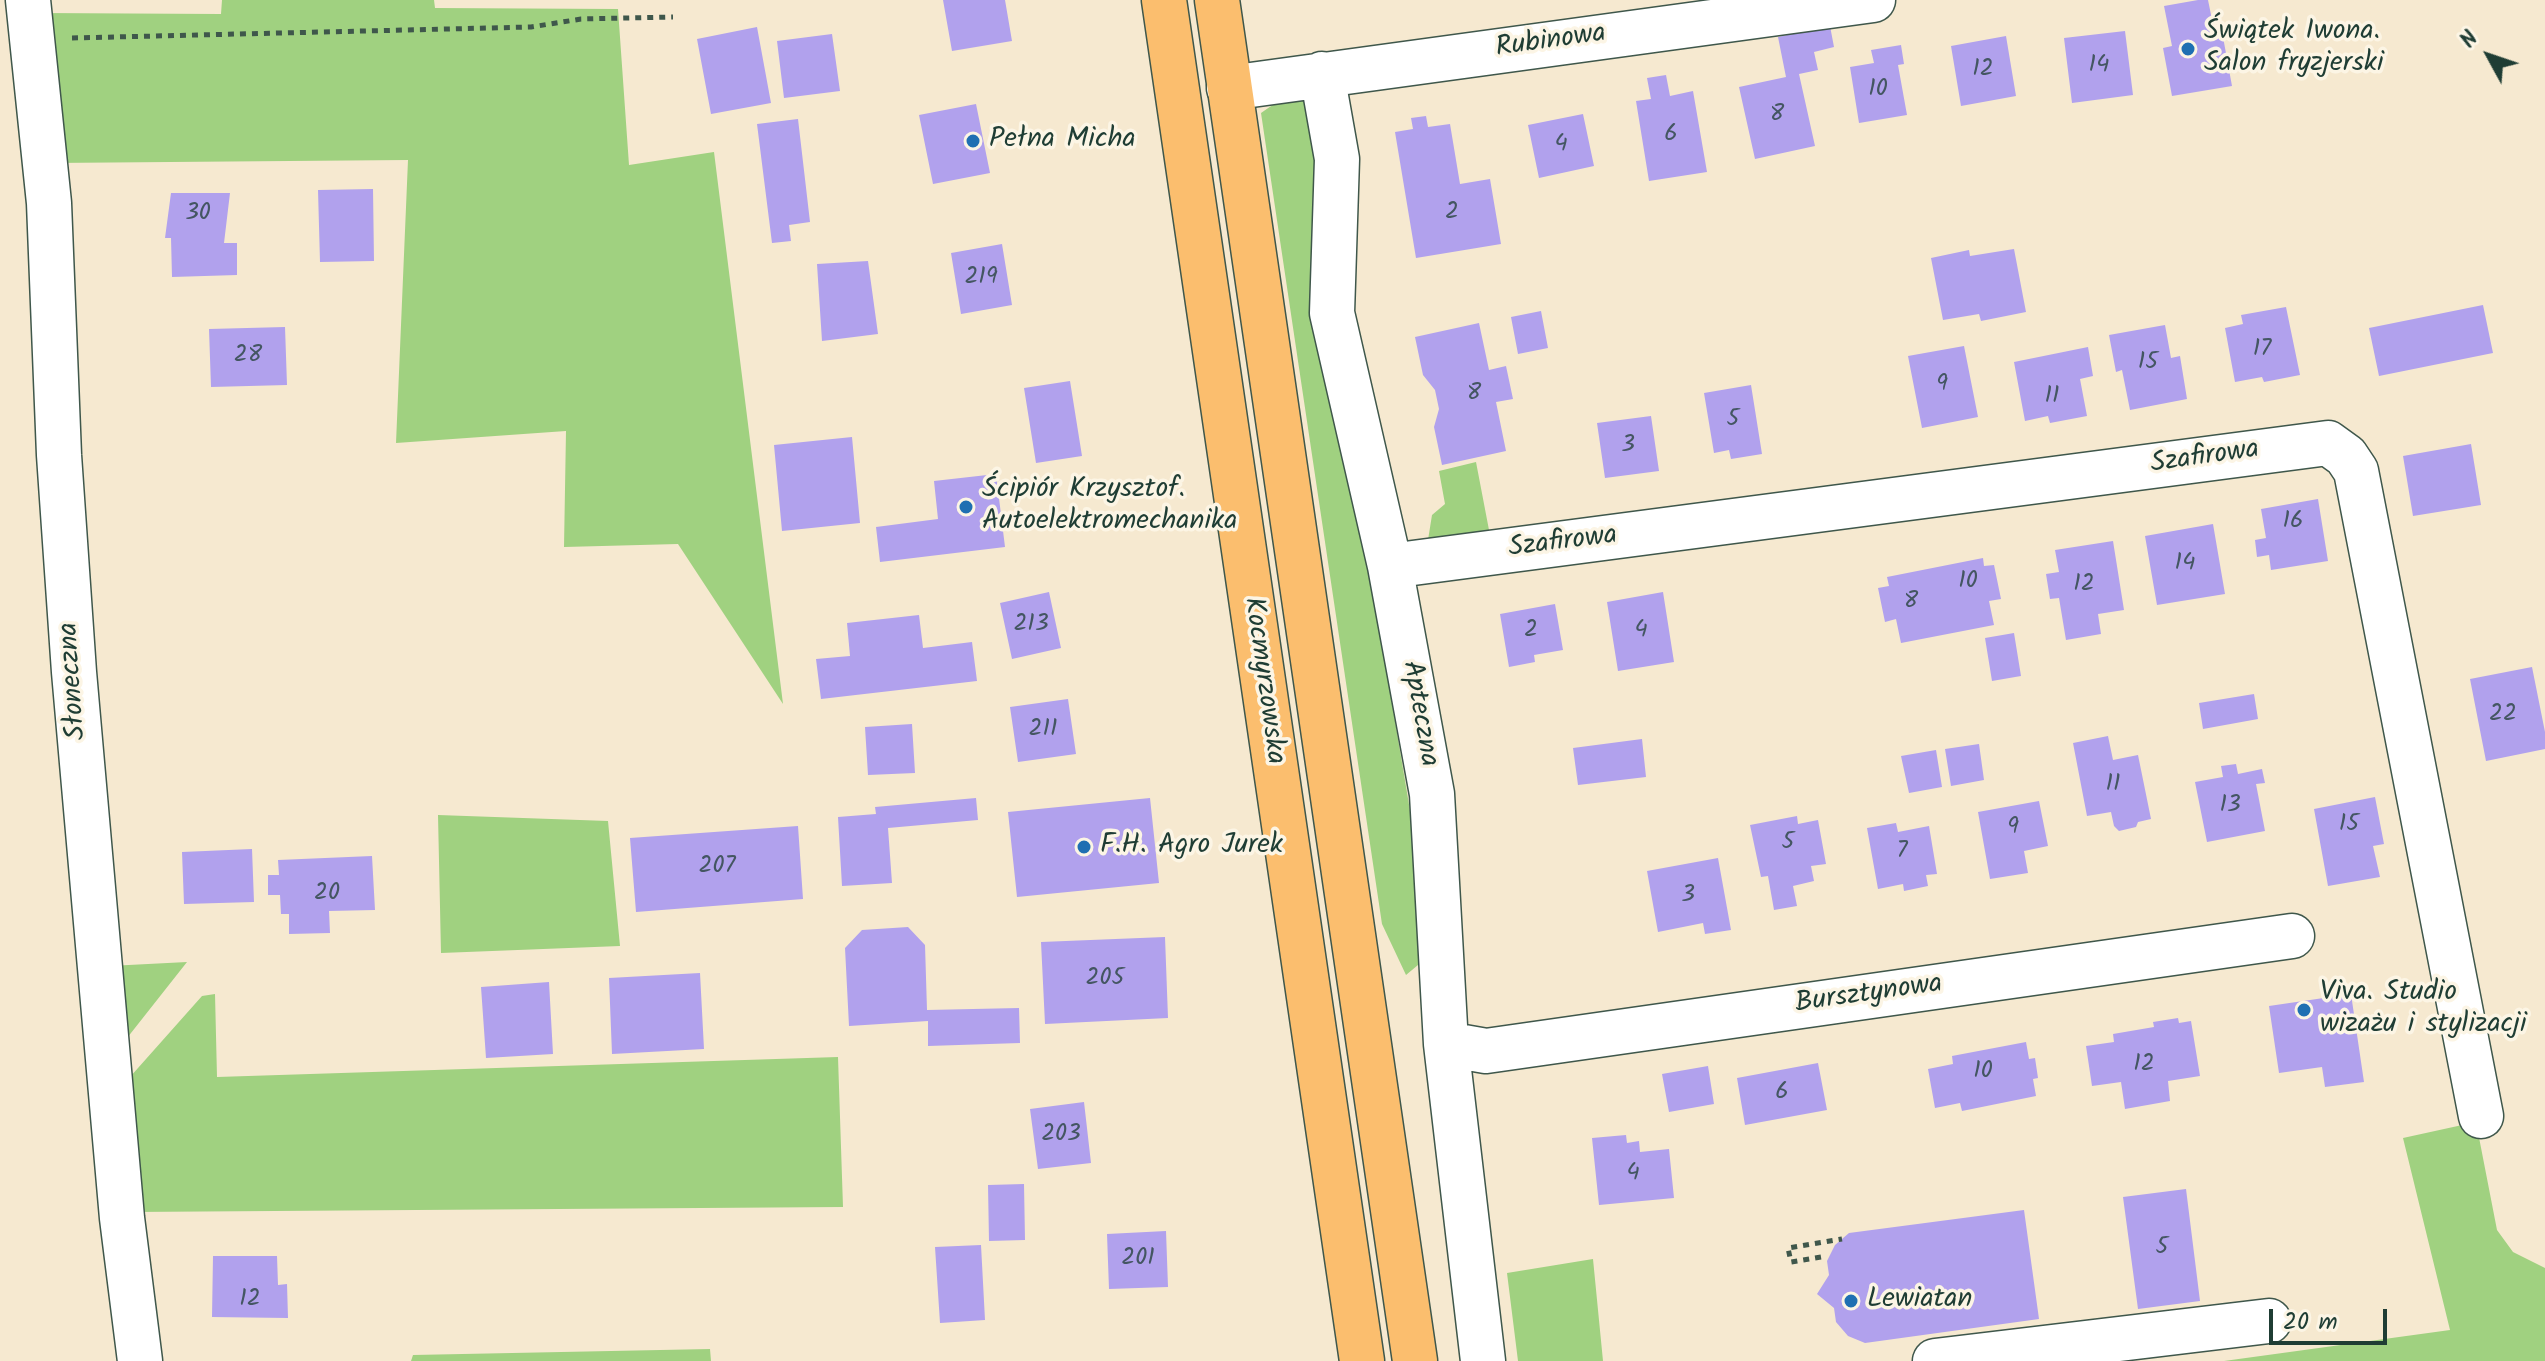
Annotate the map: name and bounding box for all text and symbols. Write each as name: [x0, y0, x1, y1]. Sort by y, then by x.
place label: Świątek Iwona. Salon fryzjerski: [2204, 16, 2384, 82]
north arrow: [2449, 16, 2529, 96]
street label: Rubinowa: [1494, 19, 1608, 67]
text: N: [2452, 24, 2488, 57]
marker: Świątek Iwona. Salon fryzjerski: [2179, 40, 2197, 58]
house number: 14: [2089, 53, 2109, 81]
house number: 12: [1972, 57, 1994, 85]
house number: 10: [1868, 77, 1888, 105]
house number: 8: [1770, 102, 1784, 130]
house number: 6: [1664, 122, 1678, 150]
place label: Pełna Micha: [989, 124, 1136, 158]
marker: Pełna Micha: [964, 132, 982, 150]
house number: 4: [1554, 132, 1568, 160]
house number: 2: [1445, 200, 1459, 228]
house number: 30: [185, 201, 211, 229]
house number: 219: [964, 265, 998, 293]
house number: 17: [2253, 337, 2271, 365]
house number: 28: [234, 343, 262, 371]
house number: 15: [2138, 350, 2158, 378]
house number: 9: [1936, 372, 1948, 400]
house number: 8: [1467, 381, 1481, 409]
house number: 11: [2044, 384, 2060, 412]
house number: 5: [1727, 407, 1739, 435]
house number: 3: [1621, 433, 1635, 461]
street label: Szafirowa: [2149, 435, 2261, 483]
place label: Ścipiór Krzysztof. Autoelektromechanika: [982, 474, 1237, 540]
marker: Ścipiór Krzysztof. Autoelektromechanika: [957, 498, 975, 516]
house number: 16: [2283, 509, 2303, 537]
street label: Szafirowa: [1507, 521, 1619, 567]
house number: 14: [2175, 551, 2195, 579]
house number: 10: [1958, 569, 1978, 597]
house number: 12: [2073, 572, 2095, 600]
house number: 8: [1904, 589, 1918, 617]
street label: Kocmyrzowska: [1234, 595, 1290, 767]
house number: 213: [1013, 612, 1049, 640]
house number: 2: [1524, 618, 1538, 646]
house number: 4: [1634, 618, 1648, 646]
street label: Słoneczna: [54, 621, 96, 741]
street label: Apteczna: [1392, 659, 1444, 769]
house number: 22: [2489, 702, 2517, 730]
house number: 211: [1028, 717, 1058, 745]
house number: 11: [2105, 772, 2121, 800]
house number: 13: [2219, 793, 2241, 821]
house number: 15: [2339, 812, 2359, 840]
house number: 9: [2007, 815, 2019, 843]
place label: F.H. Agro Jurek: [1100, 830, 1283, 864]
house number: 5: [1782, 830, 1794, 858]
marker: F.H. Agro Jurek: [1075, 838, 1093, 856]
house number: 7: [1896, 839, 1908, 867]
house number: 207: [698, 854, 736, 882]
house number: 20: [314, 881, 340, 909]
house number: 3: [1681, 883, 1695, 911]
house number: 205: [1086, 966, 1124, 994]
street label: Bursztynowa: [1793, 969, 1945, 1023]
place label: Viva. Studio wizażu i stylizacji: [2320, 977, 2527, 1043]
marker: Viva. Studio wizażu i stylizacji: [2295, 1001, 2313, 1019]
house number: 12: [2133, 1052, 2155, 1080]
house number: 10: [1973, 1059, 1993, 1087]
house number: 6: [1775, 1080, 1789, 1108]
house number: 203: [1041, 1122, 1081, 1150]
house number: 4: [1626, 1161, 1640, 1189]
house number: 5: [2156, 1235, 2168, 1263]
house number: 201: [1121, 1246, 1155, 1274]
place label: Lewiatan: [1867, 1284, 1972, 1318]
house number: 12: [239, 1287, 261, 1315]
marker: Lewiatan: [1842, 1292, 1860, 1310]
scale bar: [2273, 1293, 2391, 1343]
text: 20 m: [2283, 1303, 2338, 1342]

